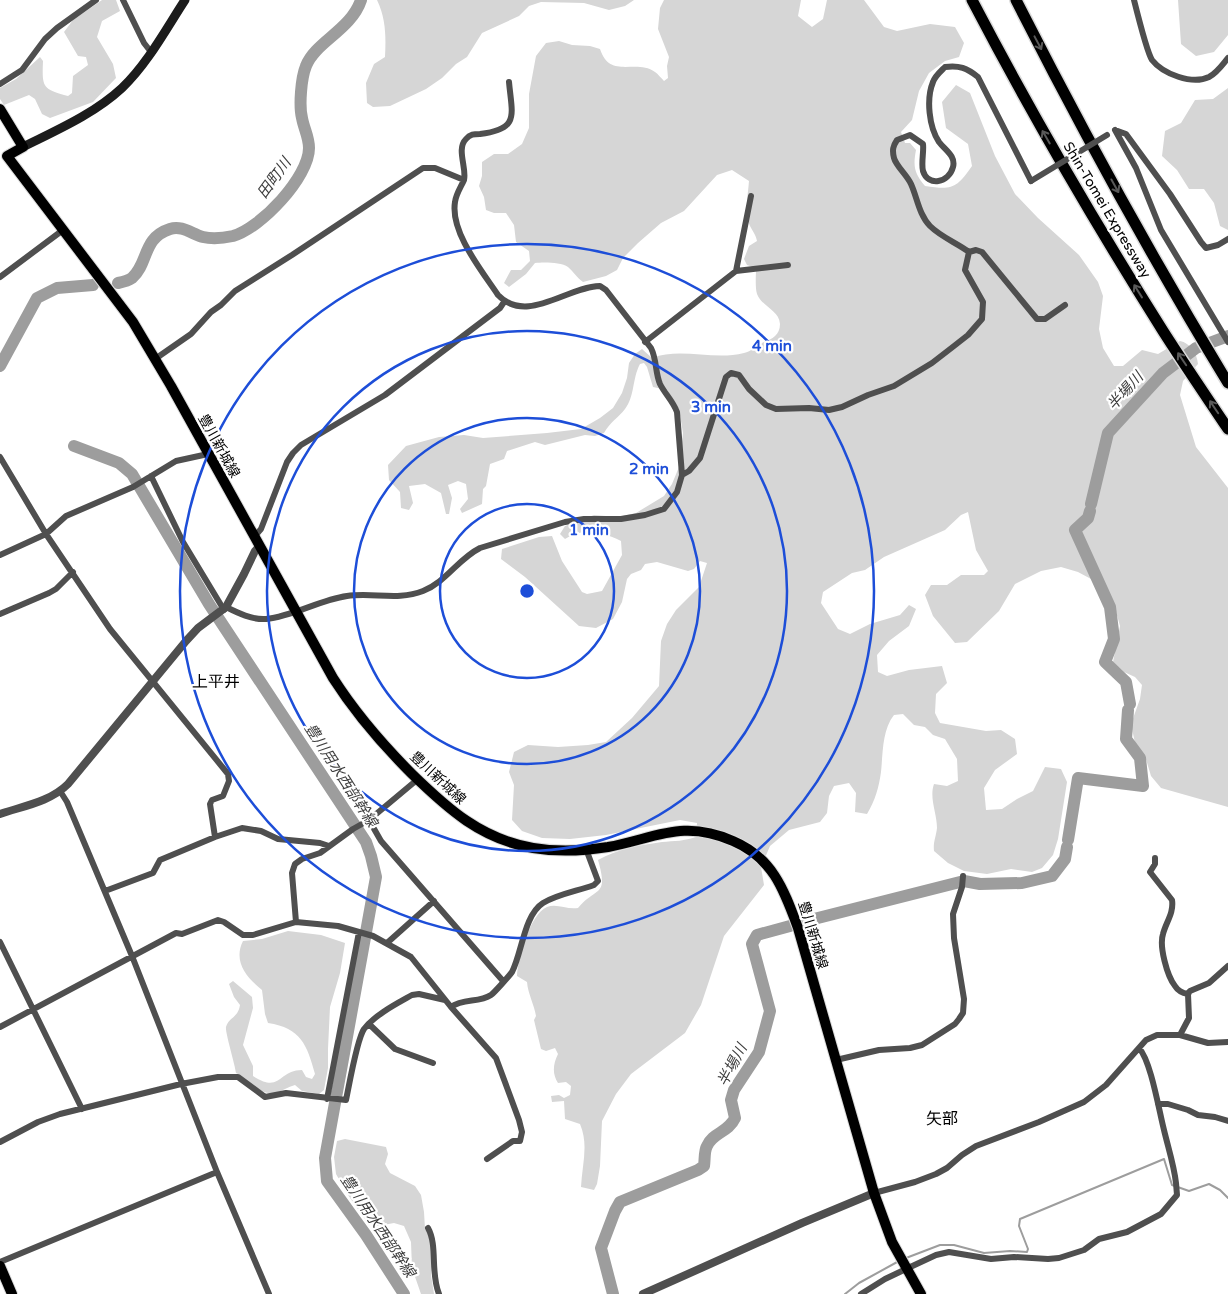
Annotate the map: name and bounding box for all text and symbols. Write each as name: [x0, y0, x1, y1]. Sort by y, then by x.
one-way arrow: [1033, 36, 1043, 51]
one-way arrow: [1040, 130, 1050, 144]
street label: Shin-Tomei Expressway: [1060, 139, 1155, 282]
water label: 田町川: [253, 153, 296, 201]
one-way arrow: [1110, 179, 1120, 194]
one-way arrow: [1133, 285, 1143, 299]
text: 4 min: [752, 337, 792, 355]
one-way arrow: [1176, 352, 1187, 366]
water label: 半場川: [1103, 367, 1148, 414]
text: 3 min: [691, 398, 731, 416]
one-way arrow: [1209, 400, 1219, 414]
street label: 豊川新城線: [195, 411, 243, 481]
text: 2 min: [629, 460, 669, 478]
text: 1 min: [569, 521, 609, 539]
centre of rings: [518, 582, 536, 600]
district label: 上平井: [192, 672, 240, 692]
water label: 豊川用水西部幹線: [301, 720, 382, 832]
street label: 豊川新城線: [407, 748, 469, 808]
street label: 豊川新城線: [795, 899, 831, 971]
water label: 半場川: [713, 1039, 751, 1089]
district label: 矢部: [926, 1109, 958, 1129]
water label: 豊川用水西部幹線: [337, 1171, 420, 1282]

